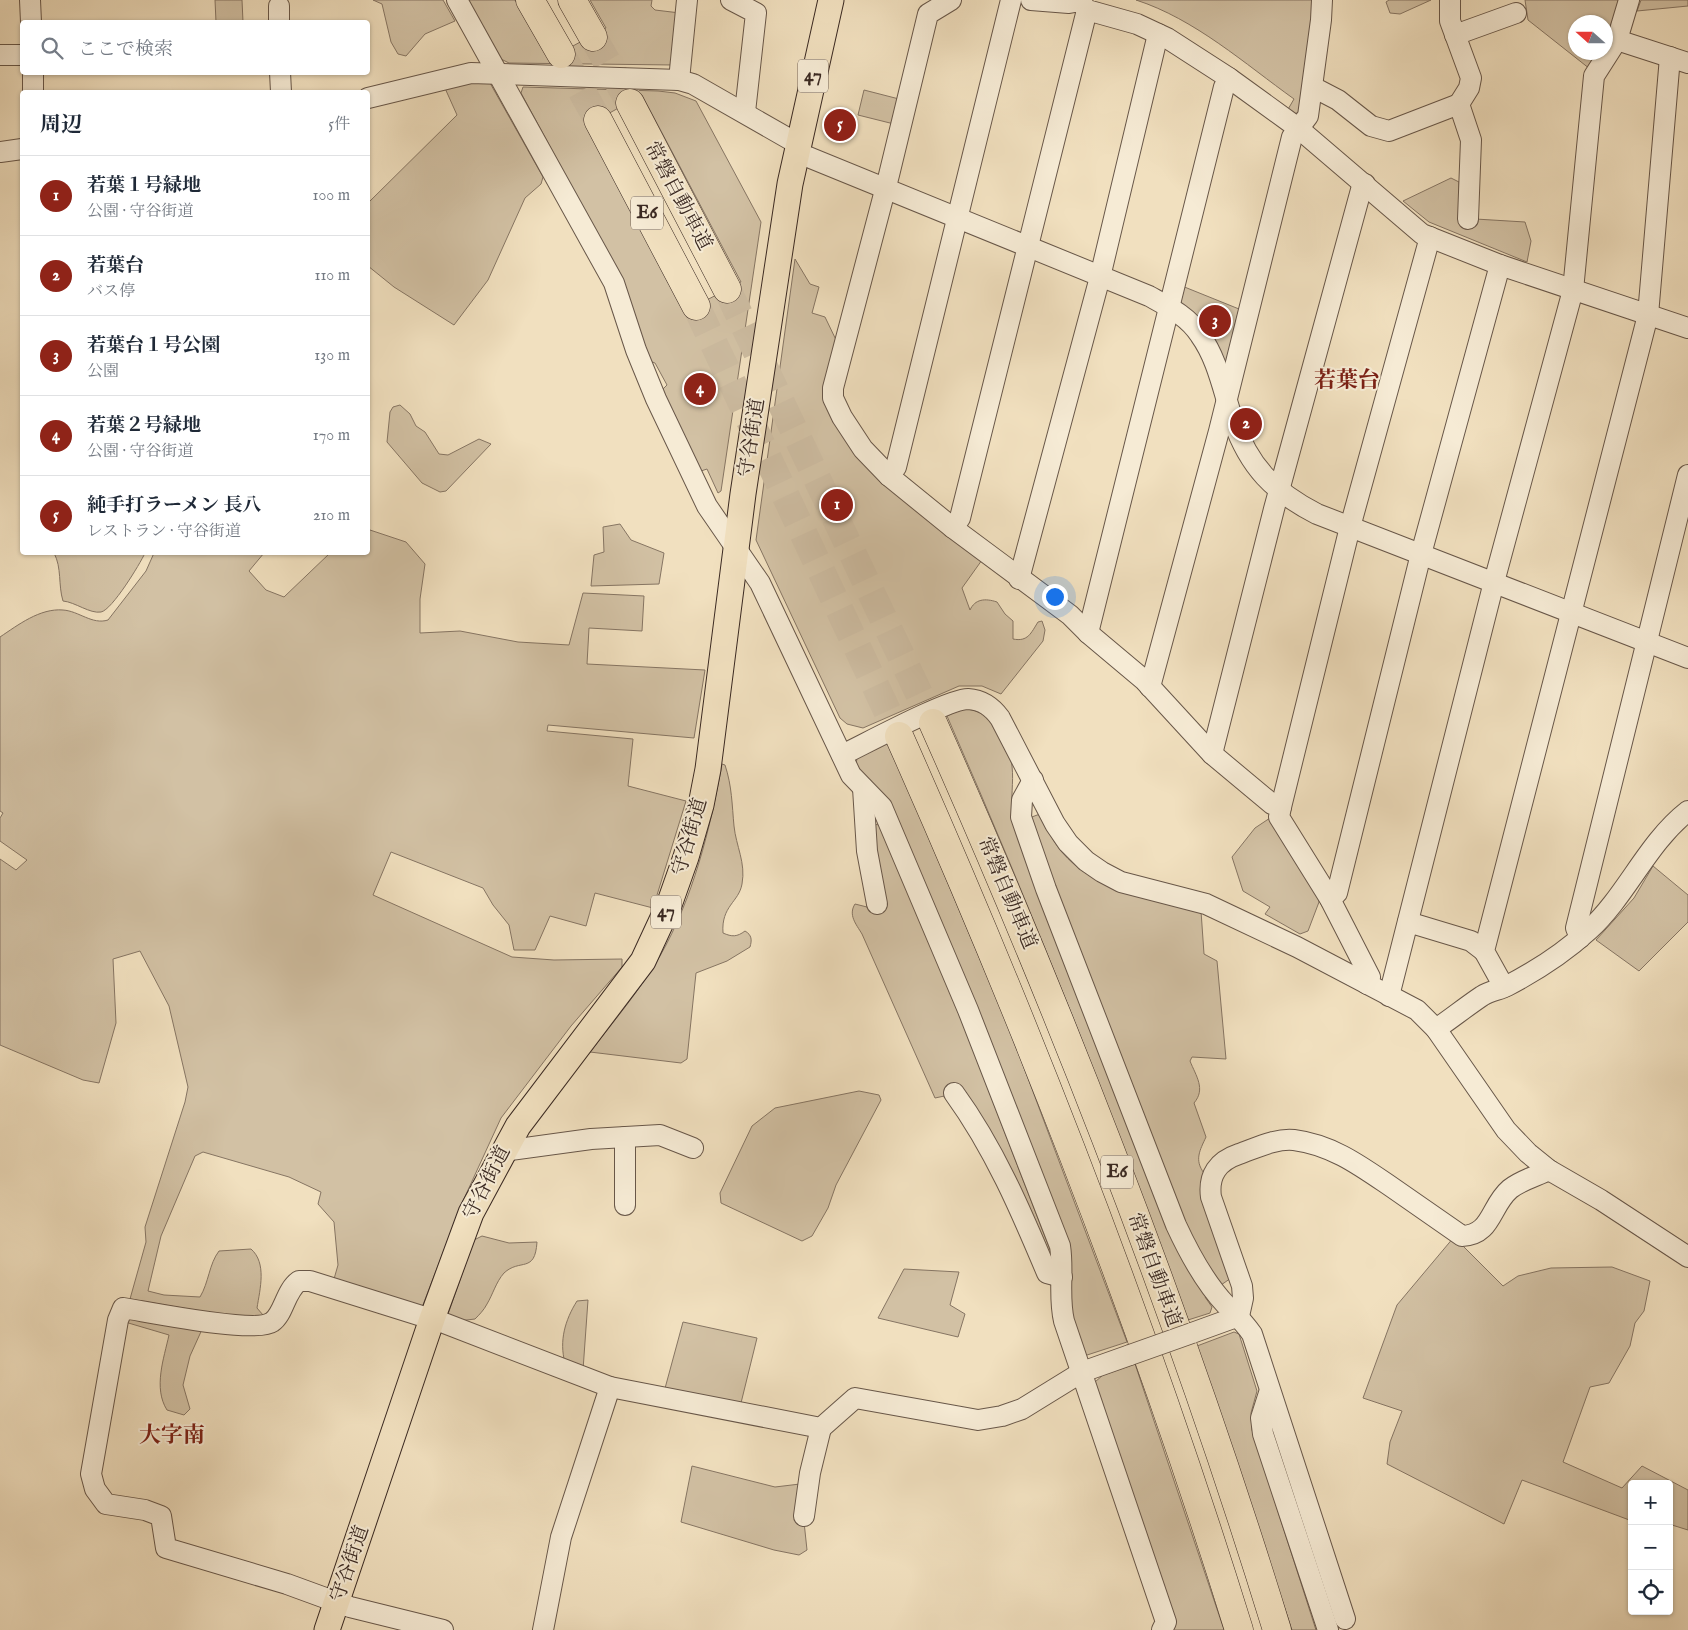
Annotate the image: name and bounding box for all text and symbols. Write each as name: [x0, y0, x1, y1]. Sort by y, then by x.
north arrow: [1568, 15, 1613, 60]
search box: [20, 20, 370, 75]
icon: search: [38, 34, 66, 62]
text: ここで検索: [78, 38, 173, 62]
road number: 47: [798, 59, 828, 92]
pin: 5: [824, 106, 856, 144]
text: 周辺: [40, 112, 82, 139]
text: 5件: [328, 115, 350, 135]
street label: 常磐自動車道: [639, 137, 717, 255]
text: 若葉１号緑地: [87, 174, 201, 198]
text: 1: [53, 186, 59, 206]
text: 100 m: [313, 186, 350, 206]
road number: E6: [631, 197, 663, 230]
text: 公園 · 守谷街道: [87, 202, 194, 222]
text: 若葉台: [87, 254, 144, 278]
text: 2: [52, 266, 60, 286]
text: 110 m: [314, 266, 350, 286]
text: バス停: [87, 282, 135, 302]
pin: 3: [1199, 302, 1231, 340]
text: 若葉台１号公園: [87, 334, 220, 358]
text: 3: [53, 346, 59, 366]
text: 130 m: [314, 346, 350, 366]
text: 公園: [87, 362, 119, 382]
district label: 若葉台: [1314, 367, 1380, 395]
pin: 4: [684, 370, 716, 408]
street label: 守谷街道: [733, 397, 771, 479]
pin: 2: [1230, 405, 1262, 443]
text: 若葉２号緑地: [87, 414, 201, 438]
text: 4: [52, 426, 60, 446]
text: 170 m: [313, 426, 350, 446]
text: 公園 · 守谷街道: [87, 442, 194, 462]
pin: 1: [821, 486, 853, 524]
text: 純手打ラーメン 長八: [87, 494, 261, 518]
text: 5: [53, 506, 59, 526]
text: 210 m: [313, 506, 350, 526]
text: レストラン · 守谷街道: [87, 522, 241, 542]
your location: [1042, 584, 1068, 610]
street label: 守谷街道: [667, 795, 713, 879]
street label: 常磐自動車道: [972, 833, 1042, 953]
road number: 47: [651, 896, 681, 929]
street label: 守谷街道: [458, 1142, 516, 1224]
road number: E6: [1101, 1156, 1133, 1188]
street label: 常磐自動車道: [1122, 1209, 1186, 1331]
district label: 大字南: [139, 1422, 205, 1450]
map controls: [1628, 1480, 1673, 1615]
button: +: [1628, 1480, 1673, 1525]
street label: 守谷街道: [325, 1522, 375, 1606]
button: −: [1628, 1525, 1673, 1570]
button: locate: [1628, 1570, 1673, 1615]

